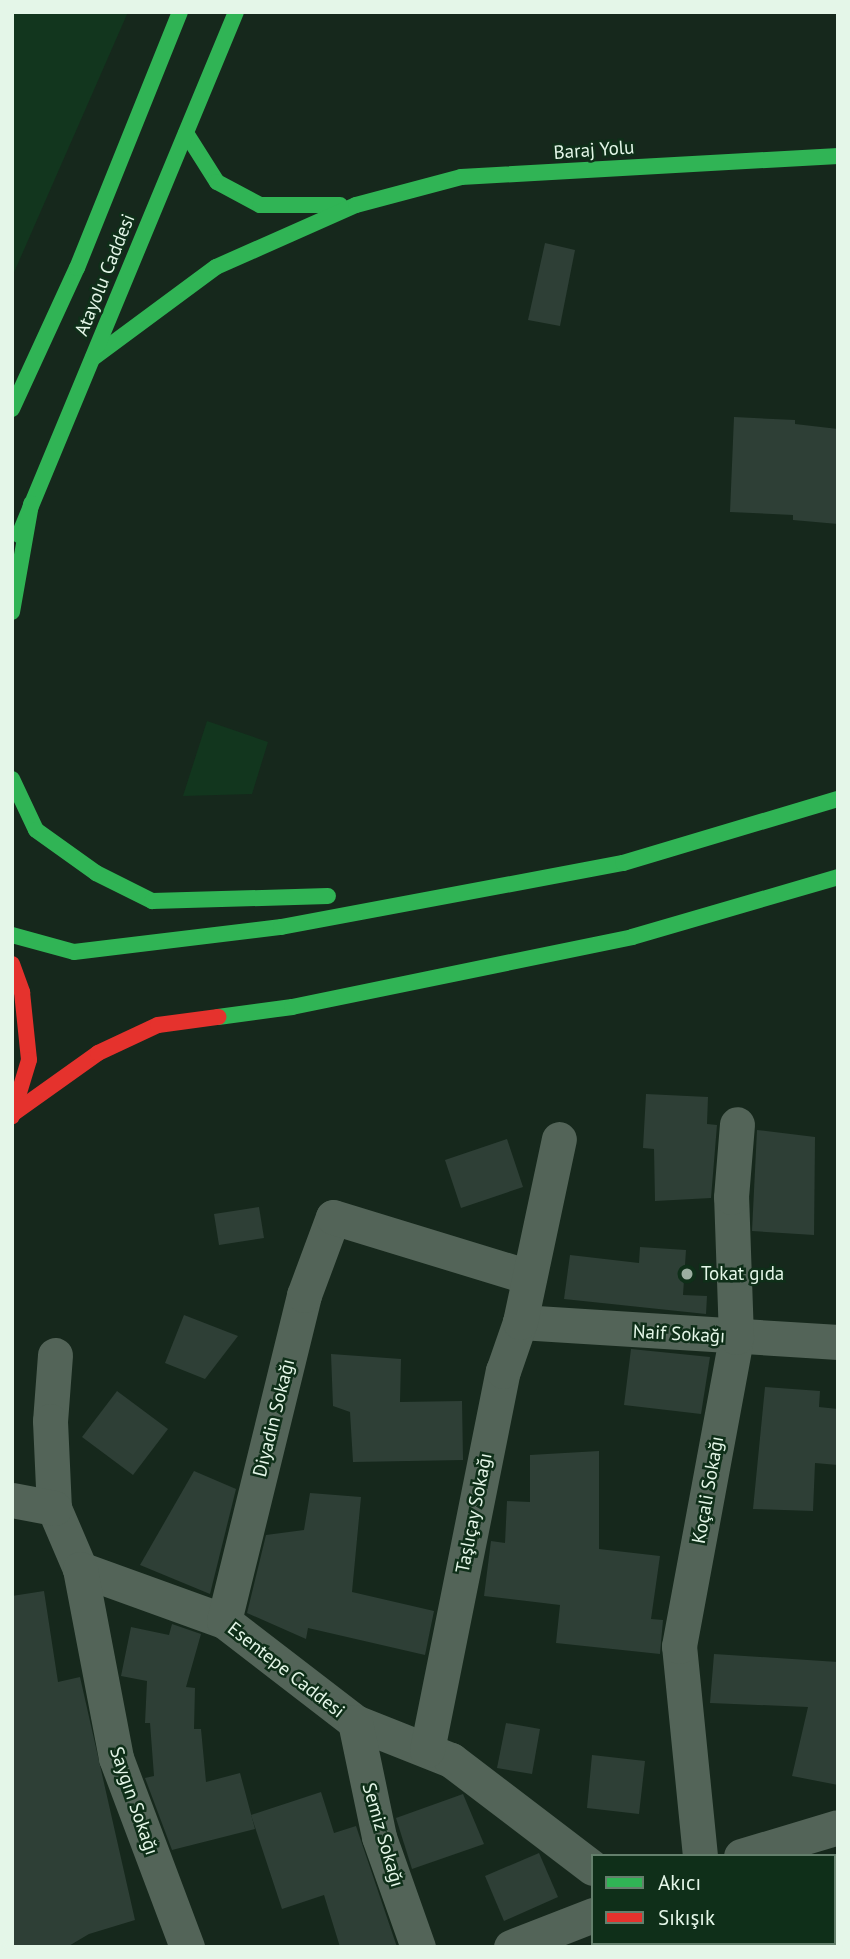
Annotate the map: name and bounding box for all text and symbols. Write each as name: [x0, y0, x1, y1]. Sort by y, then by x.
street label: Baraj Yolu: [553, 136, 635, 164]
street label: Atayolu Caddesi: [70, 211, 140, 339]
place label: Tokat gıda: [701, 1263, 784, 1285]
marker: Tokat gıda: [679, 1266, 695, 1282]
street label: Naif Sokağı: [632, 1320, 726, 1348]
street label: Diyadin Sokağı: [248, 1357, 300, 1479]
street label: Koçali Sokağı: [687, 1435, 729, 1545]
street label: Taşlıçay Sokağı: [451, 1451, 497, 1575]
street label: Esentepe Caddesi: [223, 1617, 349, 1723]
street label: Saygın Sokağı: [105, 1744, 163, 1858]
street label: Semiz Sokağı: [357, 1780, 409, 1890]
legend: [591, 1854, 836, 1945]
text: Akıcı: [658, 1869, 701, 1896]
text: Sıkışık: [658, 1904, 715, 1931]

